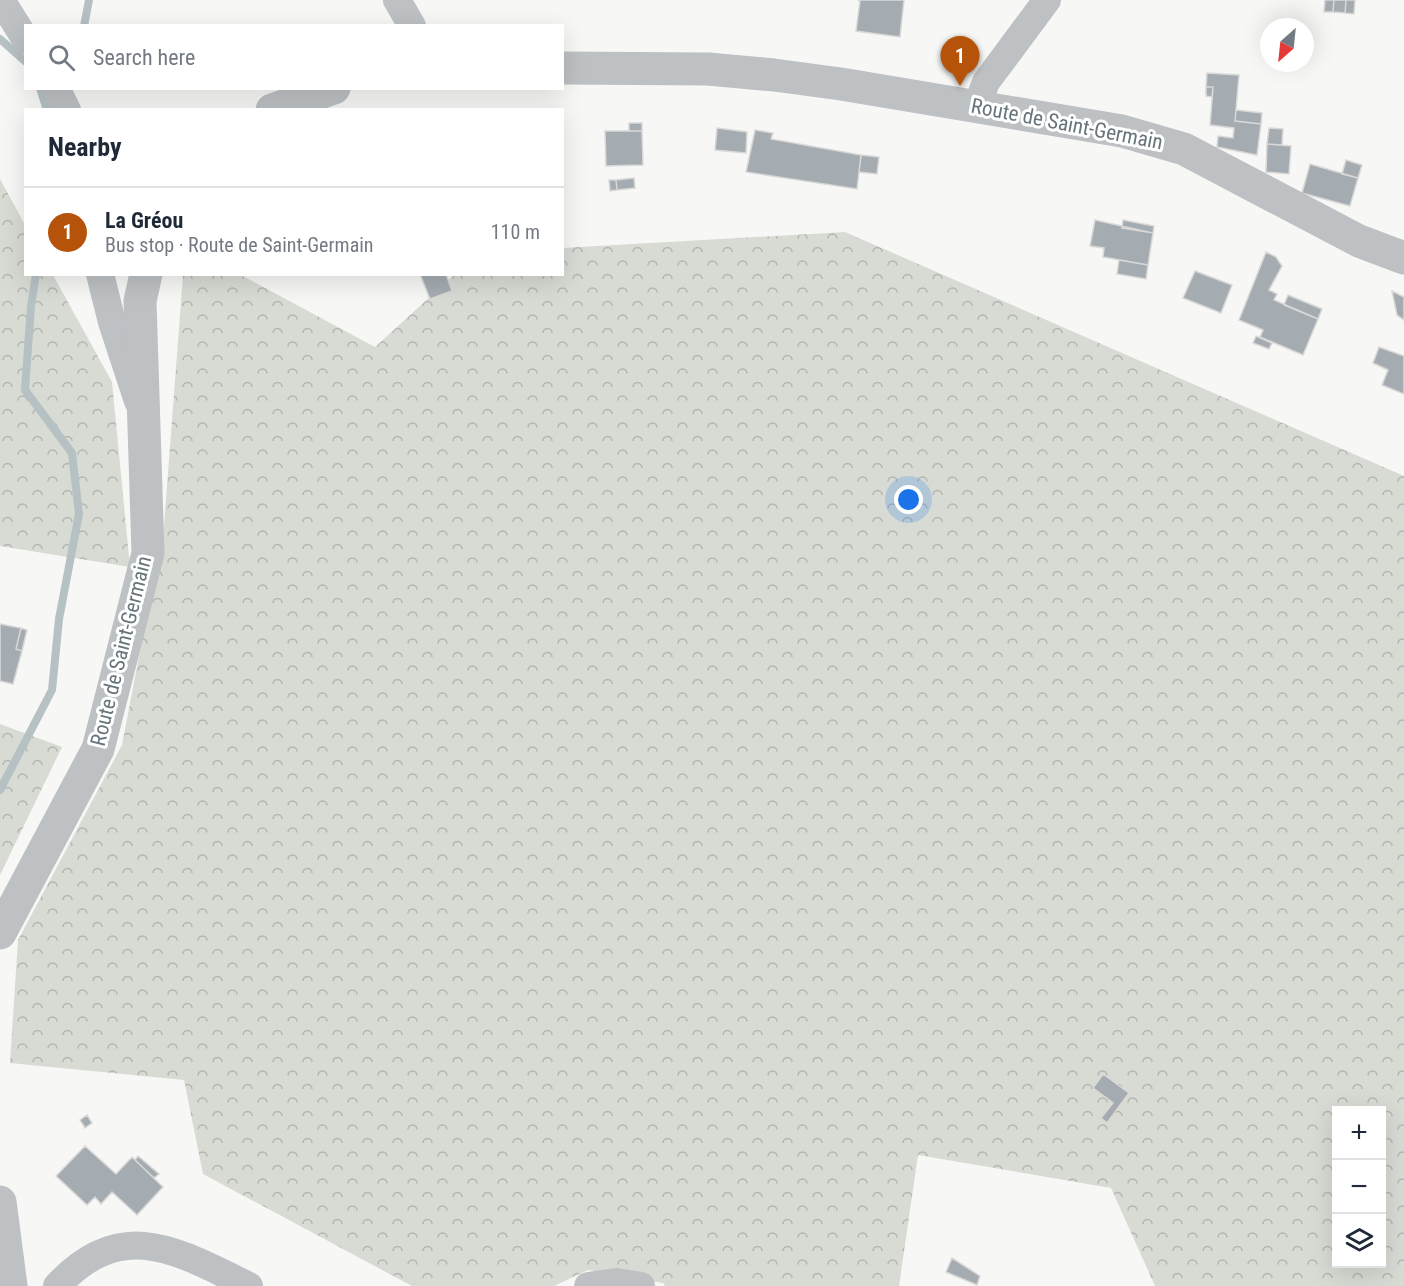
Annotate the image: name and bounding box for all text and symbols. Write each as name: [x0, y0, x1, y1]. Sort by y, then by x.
north arrow: [1260, 18, 1314, 72]
search box: [24, 24, 564, 90]
pin: 1: [940, 36, 980, 86]
icon: search: [45, 41, 78, 74]
text: Search here: [93, 45, 195, 70]
street label: Route de Saint-Germain: [969, 94, 1165, 154]
text: Nearby: [48, 132, 122, 162]
text: La Gréou: [105, 208, 183, 233]
text: 1: [62, 220, 73, 244]
text: 110 m: [491, 220, 540, 244]
text: Bus stop · Route de Saint-Germain: [105, 233, 374, 257]
your location: [894, 485, 923, 514]
street label: Route de Saint-Germain: [86, 554, 156, 748]
map controls: [1332, 1106, 1386, 1268]
button: +: [1332, 1106, 1386, 1160]
button: −: [1332, 1160, 1386, 1214]
button: layers: [1332, 1214, 1386, 1268]

